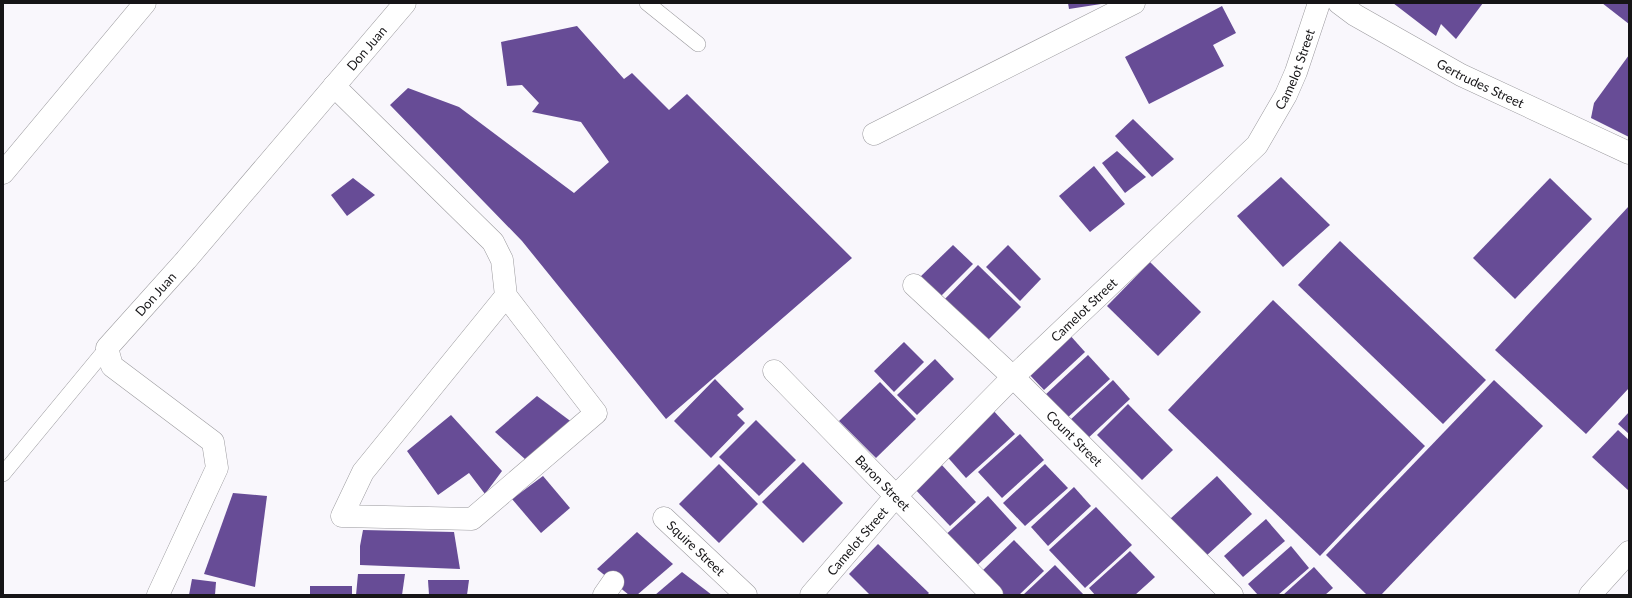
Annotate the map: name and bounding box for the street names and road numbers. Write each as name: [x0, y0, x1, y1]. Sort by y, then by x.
street label: Don Juan: [343, 23, 390, 74]
street label: Camelot Street: [1271, 27, 1318, 112]
street label: Gertrudes Street: [1434, 55, 1527, 111]
street label: Don Juan: [132, 269, 179, 319]
street label: Camelot Street: [1047, 274, 1120, 345]
street label: Count Street: [1043, 407, 1106, 470]
street label: Baron Street: [852, 452, 914, 514]
street label: Camelot Street: [823, 503, 891, 579]
street label: Squire Street: [664, 517, 729, 579]

